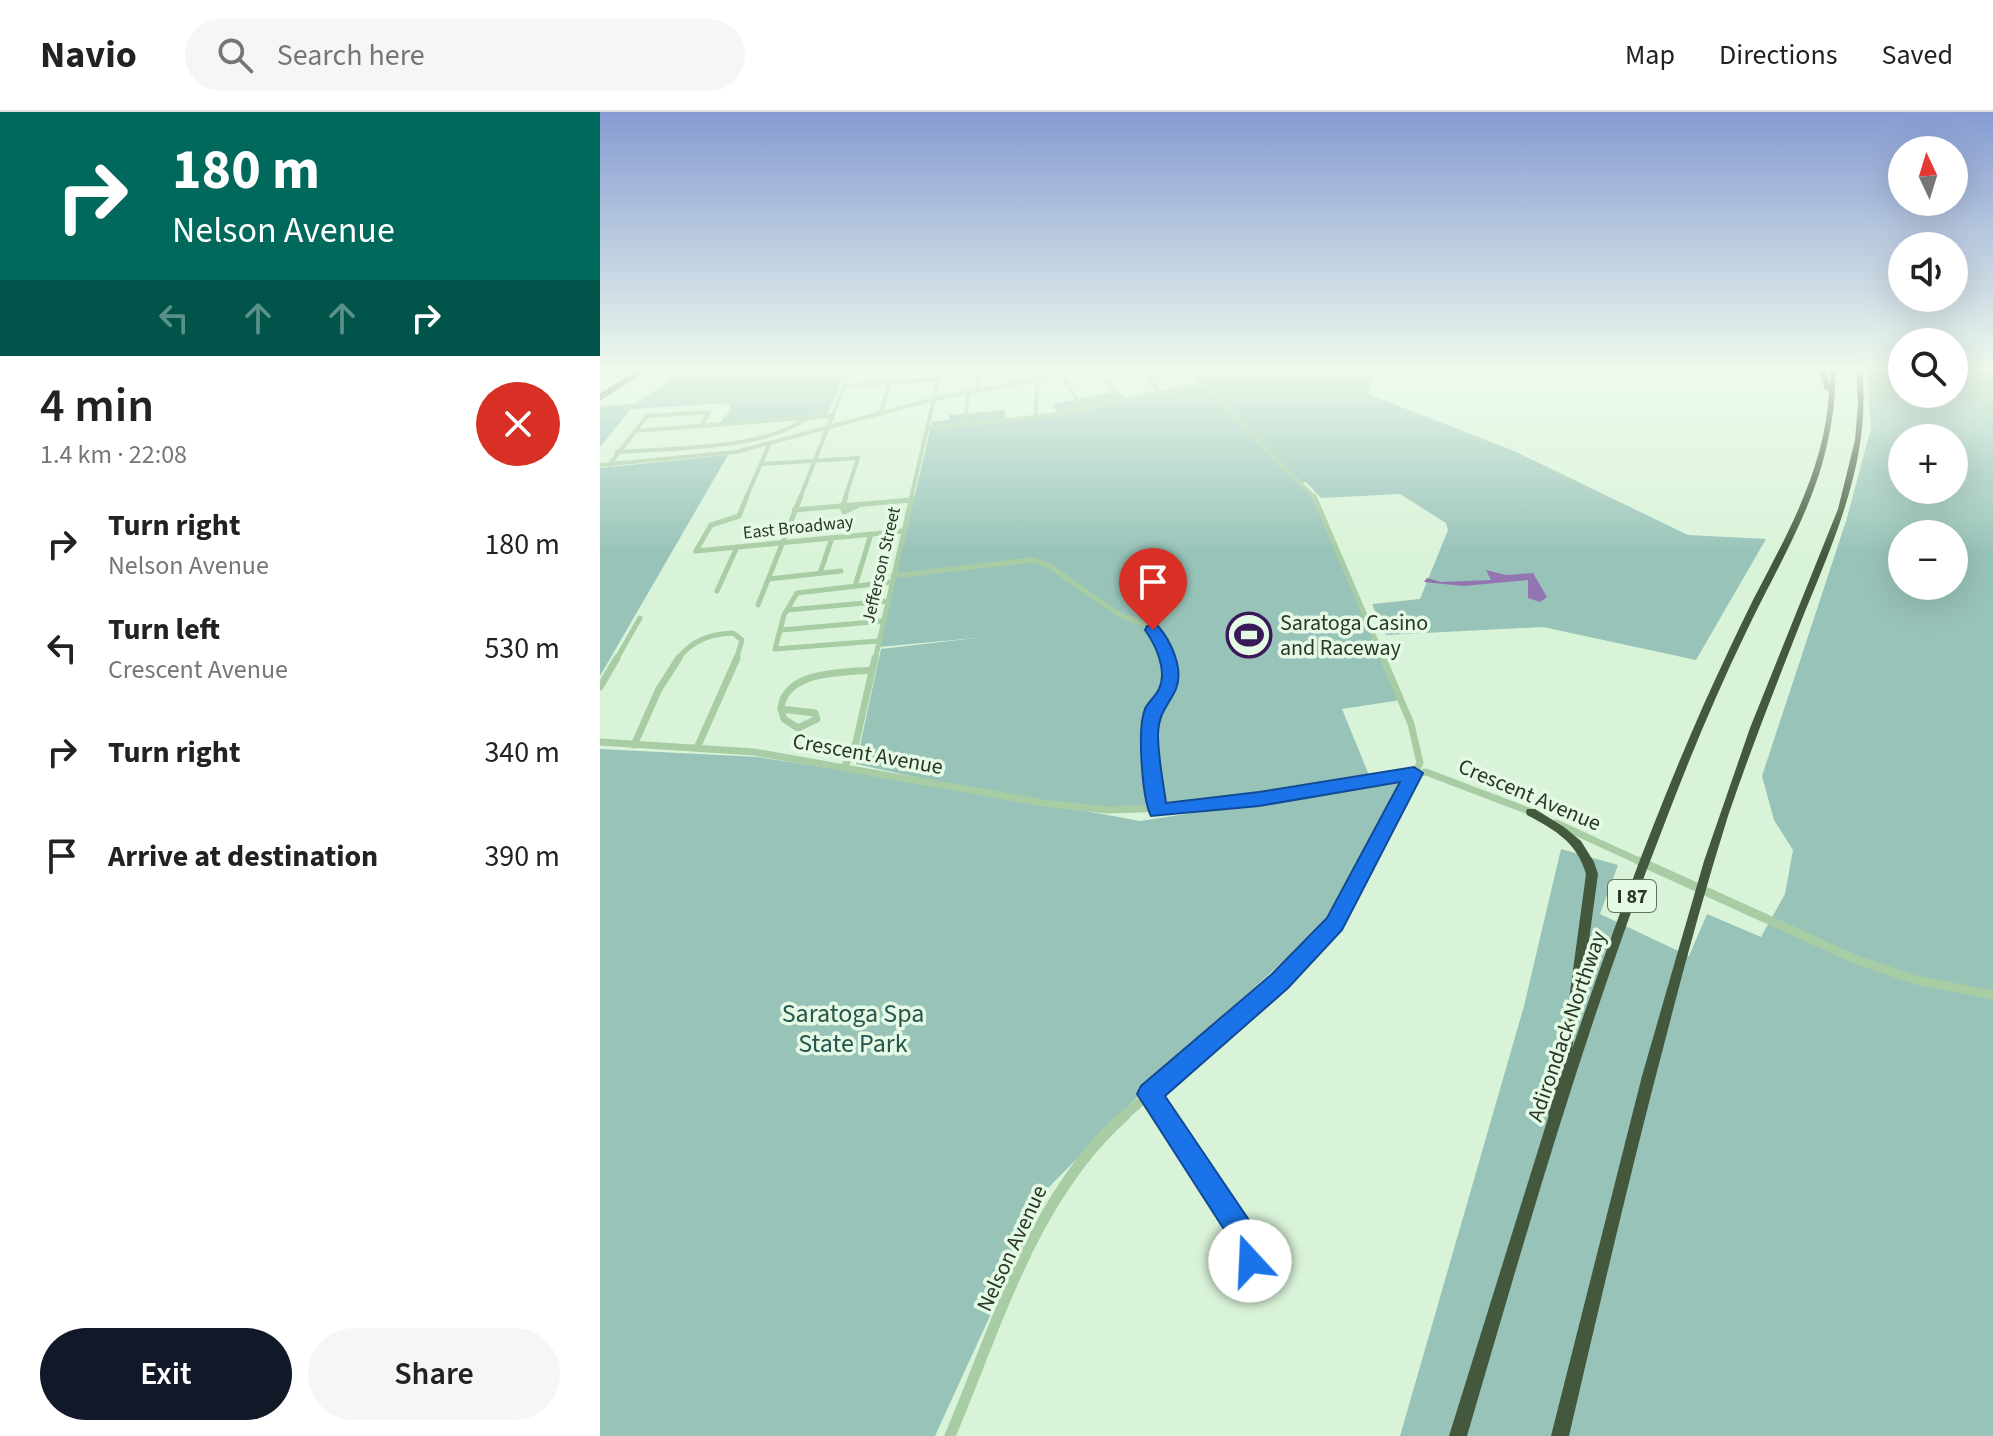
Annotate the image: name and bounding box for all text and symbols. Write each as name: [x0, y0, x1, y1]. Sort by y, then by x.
search box: [185, 19, 745, 91]
text: Navio: [40, 28, 137, 82]
icon: search: [213, 33, 257, 77]
text: Search here: [277, 34, 425, 77]
text: Map: [1625, 35, 1675, 75]
text: Directions: [1719, 35, 1838, 75]
text: Saved: [1882, 35, 1953, 75]
text: 180 m: [172, 131, 320, 210]
north arrow: [1888, 136, 1968, 216]
map controls: [1888, 136, 1968, 600]
icon: right: [40, 144, 144, 248]
text: Nelson Avenue: [172, 205, 395, 256]
button: sound: [1888, 232, 1968, 312]
icon: left: [152, 296, 196, 340]
icon: ahead: [236, 296, 280, 340]
icon: ahead: [320, 296, 364, 340]
icon: right: [404, 296, 448, 340]
button: search: [1888, 328, 1968, 408]
text: 4 min: [40, 372, 154, 440]
button: close: [476, 382, 560, 466]
button: +: [1888, 424, 1968, 504]
text: 1.4 km · 22:08: [40, 436, 187, 473]
text: Turn right: [108, 504, 240, 547]
street label: Jefferson Street: [856, 504, 907, 626]
street label: East Broadway: [742, 509, 855, 546]
button: −: [1888, 520, 1968, 600]
icon: right: [40, 522, 84, 566]
text: 180 m: [484, 523, 560, 566]
text: Nelson Avenue: [108, 547, 269, 584]
pin: [1119, 548, 1187, 630]
icon: arrive: [1131, 560, 1175, 604]
place label: Saratoga Casino and Raceway: [1280, 607, 1428, 664]
text: Turn left: [108, 608, 220, 651]
sports icon: Saratoga Casino and Raceway: [1225, 611, 1273, 659]
icon: left: [40, 626, 84, 670]
text: 530 m: [484, 627, 560, 670]
text: Crescent Avenue: [108, 651, 288, 688]
street label: Crescent Avenue: [790, 725, 946, 783]
icon: right: [40, 730, 84, 774]
text: Turn right: [108, 731, 240, 774]
text: 340 m: [484, 731, 560, 774]
street label: Crescent Avenue: [1453, 750, 1606, 839]
icon: arrive: [40, 834, 84, 878]
text: Arrive at destination: [108, 835, 378, 878]
text: 390 m: [484, 835, 560, 878]
road number: I 87: [1608, 880, 1656, 912]
street label: Adirondack Northway: [1519, 926, 1615, 1126]
park label: Saratoga Spa State Park: [782, 995, 924, 1062]
street label: Nelson Avenue: [969, 1180, 1055, 1317]
position arrow: [1208, 1219, 1292, 1303]
button: Exit: [40, 1328, 292, 1420]
button: Share: [308, 1328, 560, 1420]

